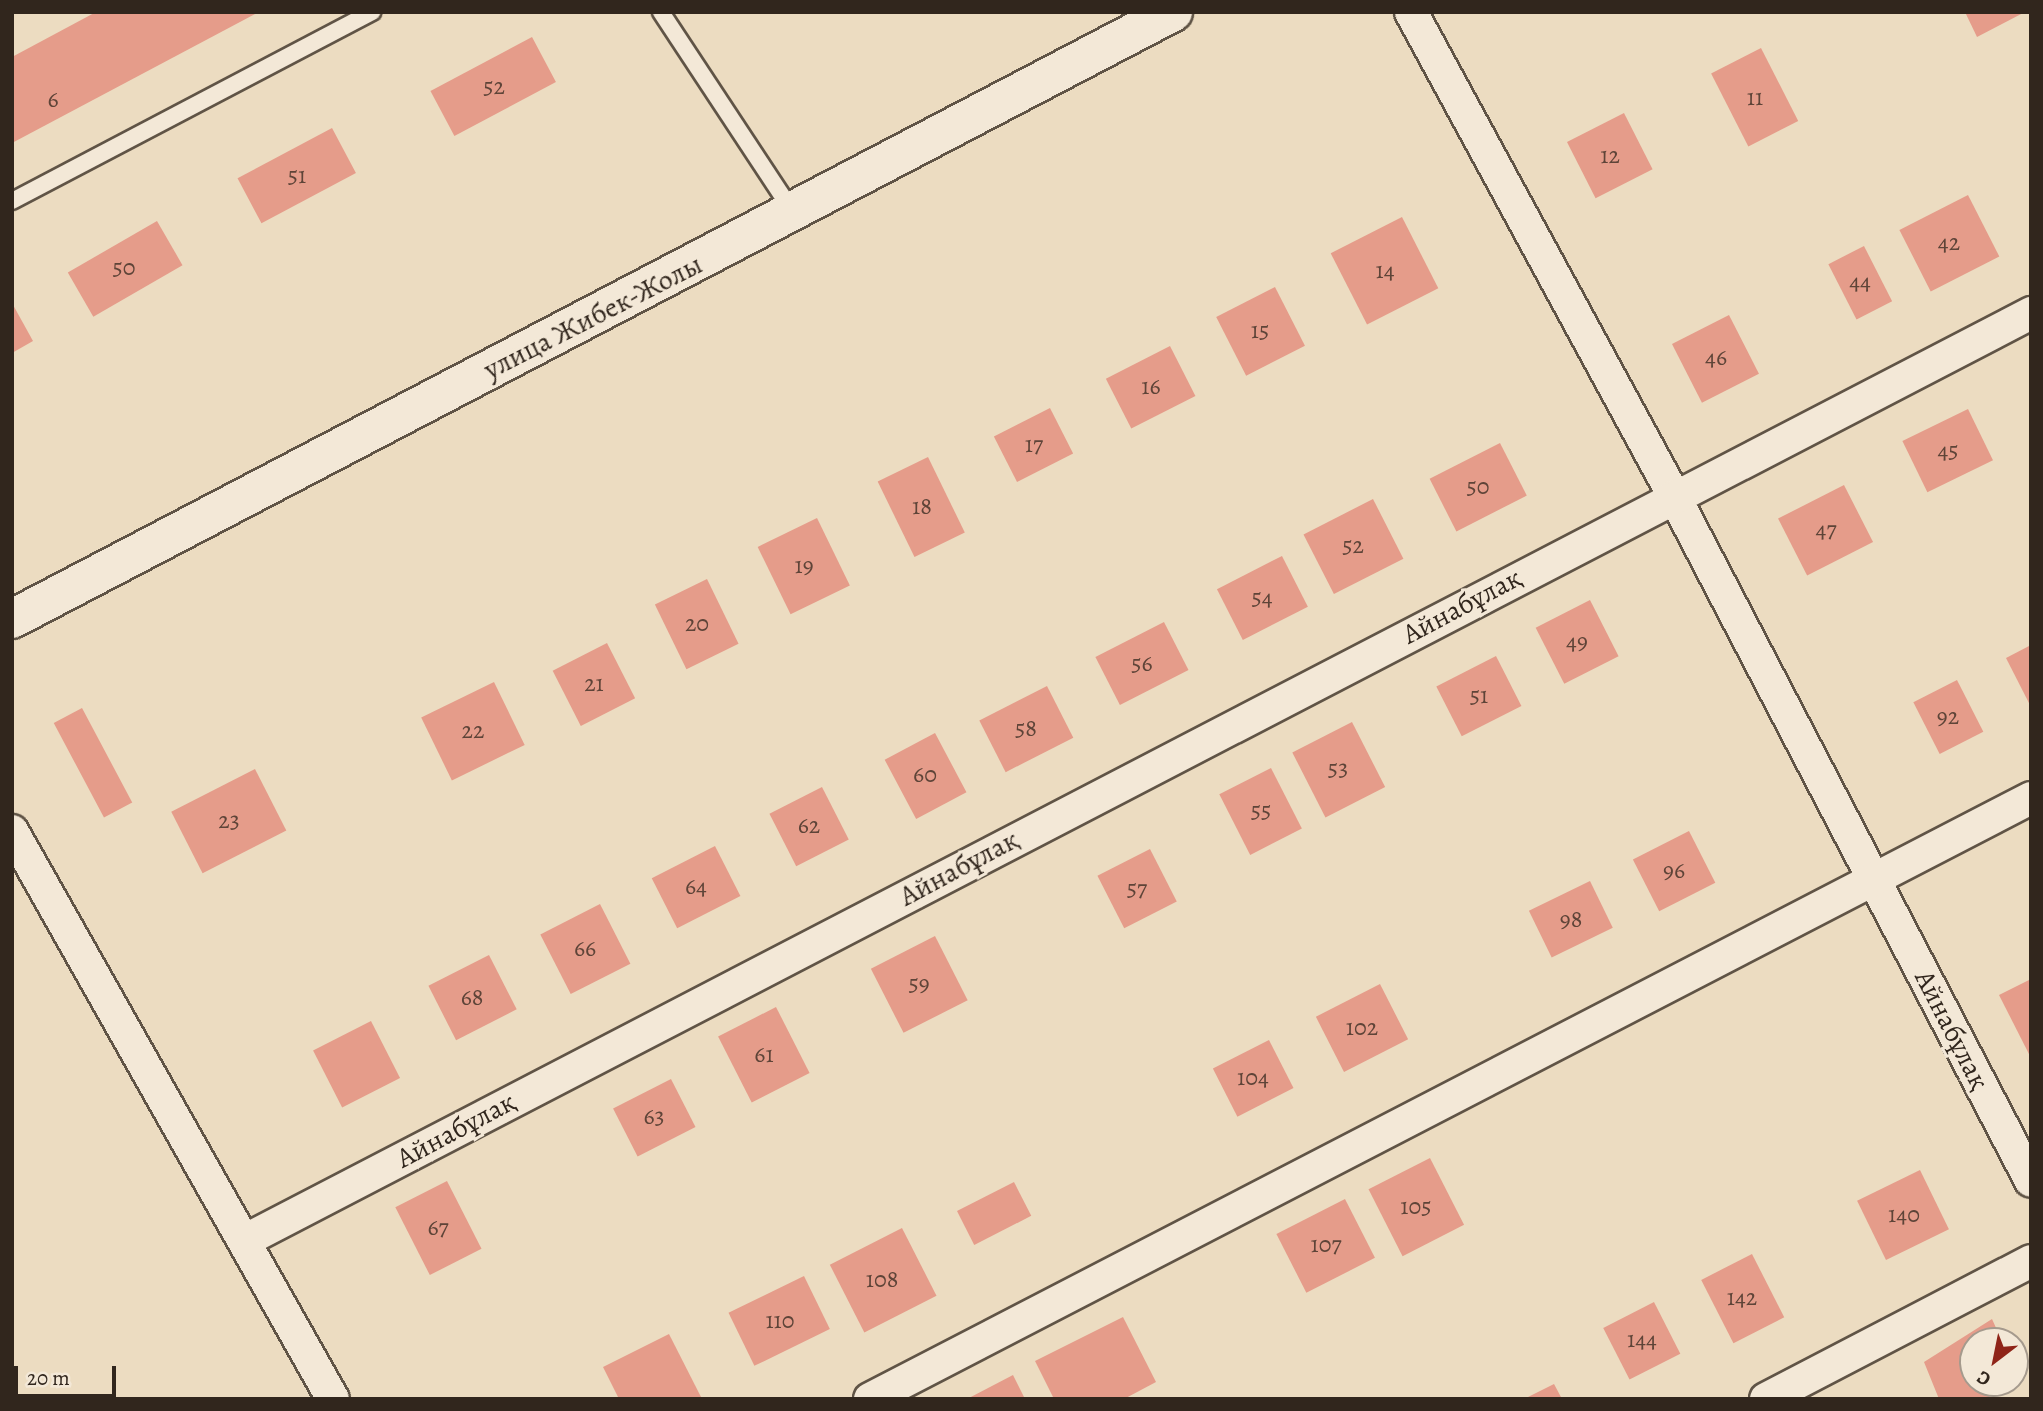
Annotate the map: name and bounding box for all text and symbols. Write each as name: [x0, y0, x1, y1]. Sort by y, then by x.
house number: 52: [483, 73, 505, 101]
house number: 11: [1747, 84, 1763, 112]
house number: 6: [47, 86, 59, 114]
house number: 12: [1600, 142, 1620, 170]
house number: 51: [288, 162, 306, 190]
house number: 42: [1938, 229, 1960, 257]
street label: улица Жибек-Жолы: [478, 247, 708, 387]
house number: 50: [112, 254, 136, 282]
house number: 14: [1375, 257, 1395, 285]
house number: 44: [1849, 268, 1871, 296]
house number: 15: [1251, 317, 1269, 345]
house number: 46: [1705, 344, 1727, 372]
house number: 16: [1141, 373, 1161, 401]
house number: 17: [1025, 431, 1043, 459]
house number: 45: [1937, 437, 1959, 465]
house number: 50: [1466, 473, 1490, 501]
house number: 18: [912, 493, 932, 521]
house number: 47: [1816, 516, 1836, 544]
house number: 52: [1342, 532, 1364, 560]
house number: 19: [794, 552, 814, 580]
street label: Айнабұлақ: [1397, 561, 1527, 651]
house number: 54: [1251, 584, 1273, 612]
house number: 20: [685, 610, 709, 638]
house number: 49: [1566, 628, 1588, 656]
house number: 56: [1131, 650, 1153, 678]
house number: 21: [584, 670, 604, 698]
house number: 51: [1470, 682, 1488, 710]
house number: 92: [1937, 703, 1959, 731]
house number: 58: [1015, 715, 1037, 743]
house number: 22: [462, 717, 484, 745]
house number: 53: [1328, 755, 1348, 783]
house number: 60: [913, 761, 937, 789]
house number: 55: [1251, 797, 1271, 825]
house number: 23: [218, 807, 240, 835]
house number: 62: [798, 812, 820, 840]
street label: Айнабұлақ: [894, 823, 1024, 913]
house number: 96: [1663, 857, 1685, 885]
house number: 64: [685, 873, 707, 901]
house number: 57: [1127, 875, 1147, 903]
house number: 98: [1560, 906, 1582, 934]
house number: 66: [574, 935, 596, 963]
street label: Айнабұлақ: [1908, 965, 1996, 1095]
house number: 59: [908, 970, 930, 998]
house number: 68: [461, 984, 483, 1012]
house number: 102: [1346, 1014, 1378, 1042]
house number: 61: [754, 1041, 774, 1069]
house number: 104: [1237, 1064, 1269, 1092]
street label: Айнабұлақ: [391, 1085, 521, 1175]
house number: 63: [643, 1103, 665, 1131]
house number: 105: [1400, 1193, 1432, 1221]
house number: 140: [1888, 1201, 1920, 1229]
house number: 67: [427, 1214, 449, 1242]
house number: 107: [1310, 1231, 1342, 1259]
house number: 108: [866, 1266, 898, 1294]
house number: 142: [1727, 1284, 1757, 1312]
house number: 110: [765, 1307, 795, 1335]
house number: 144: [1627, 1326, 1657, 1354]
north arrow: [1959, 1327, 2029, 1397]
scale bar: [18, 1352, 119, 1396]
text: 20 m: [27, 1364, 70, 1392]
text: С: [1972, 1364, 1996, 1392]

